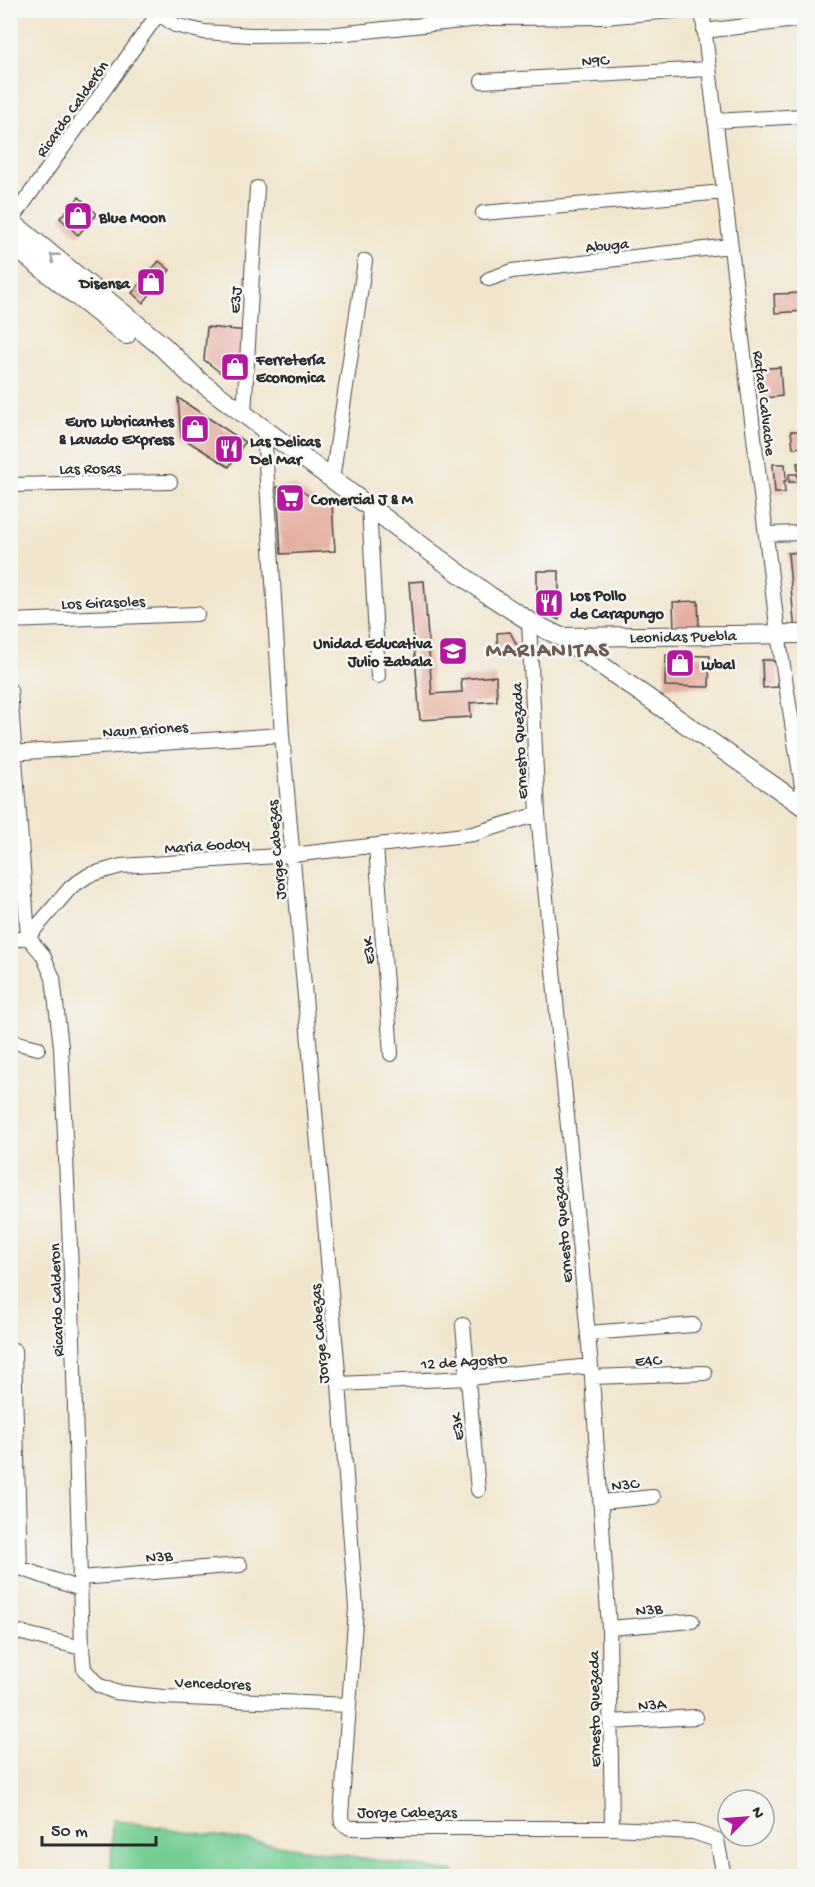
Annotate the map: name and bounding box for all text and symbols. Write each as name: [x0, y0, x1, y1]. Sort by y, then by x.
street label: N9C: [581, 52, 611, 73]
street label: Ricardo Calderón: [34, 58, 114, 162]
shop icon: Blue Moon: [62, 200, 94, 232]
place label: Blue Moon: [98, 210, 166, 229]
street label: Abuga: [585, 236, 631, 259]
one-way arrow: [50, 253, 61, 264]
shop icon: Disensa: [135, 266, 167, 298]
place label: Disensa: [78, 276, 131, 295]
street label: E3J: [227, 285, 248, 314]
street label: Rafael Calvache: [747, 350, 779, 458]
shop icon: Ferretería Economica: [219, 351, 251, 383]
place label: Ferretería Economica: [255, 352, 326, 389]
shop icon: Euro Lubricantes & Lavado Express: [179, 413, 211, 445]
place label: Euro Lubricantes & Lavado Express: [59, 414, 175, 451]
restaurant icon: Las Delicas Del Mar: [213, 433, 245, 465]
place label: Las Delicas Del Mar: [248, 434, 321, 471]
street label: Las Rosas: [59, 460, 122, 481]
supermarket icon: Comercial J & M: [274, 482, 306, 514]
place label: Comercial J & M: [310, 492, 414, 511]
restaurant icon: Los Pollo de Carapungo: [533, 587, 565, 619]
place label: Los Pollo de Carapungo: [570, 588, 665, 625]
street label: Los Girasoles: [61, 594, 146, 615]
street label: Leonidas Puebla: [629, 628, 738, 649]
school or university icon: Unidad Educativa Julio Zabala: [437, 635, 469, 667]
place label: Unidad Educativa Julio Zabala: [313, 636, 433, 673]
district label: MARIANITAS: [486, 639, 610, 665]
shop icon: Lubal: [664, 647, 696, 679]
place label: Lubal: [701, 657, 736, 676]
street label: Ernesto Quezada: [509, 681, 534, 800]
street label: Naun Briones: [102, 719, 190, 744]
street label: Jorge Cabezas: [265, 798, 292, 900]
street label: Maria Godoy: [164, 835, 251, 860]
street label: E3K: [360, 934, 381, 965]
street label: Ernesto Quezada: [550, 1165, 579, 1284]
street label: Ricardo Calderon: [47, 1242, 70, 1357]
street label: Jorge Cabezas: [308, 1282, 335, 1384]
street label: 12 de Agosto: [419, 1351, 508, 1376]
street label: E4C: [635, 1353, 663, 1372]
street label: E3K: [449, 1410, 470, 1441]
street label: N3C: [611, 1476, 641, 1497]
street label: N3B: [145, 1548, 174, 1569]
street label: N3B: [635, 1601, 664, 1622]
street label: Ernesto Quezada: [586, 1649, 607, 1767]
street label: Vencedores: [174, 1675, 252, 1696]
street label: N3A: [638, 1696, 669, 1717]
north arrow: [716, 1788, 776, 1848]
text: N: [746, 1804, 767, 1822]
street label: Jorge Cabezas: [357, 1805, 458, 1824]
scale bar: [42, 1809, 156, 1847]
text: 50 m: [51, 1822, 88, 1843]

